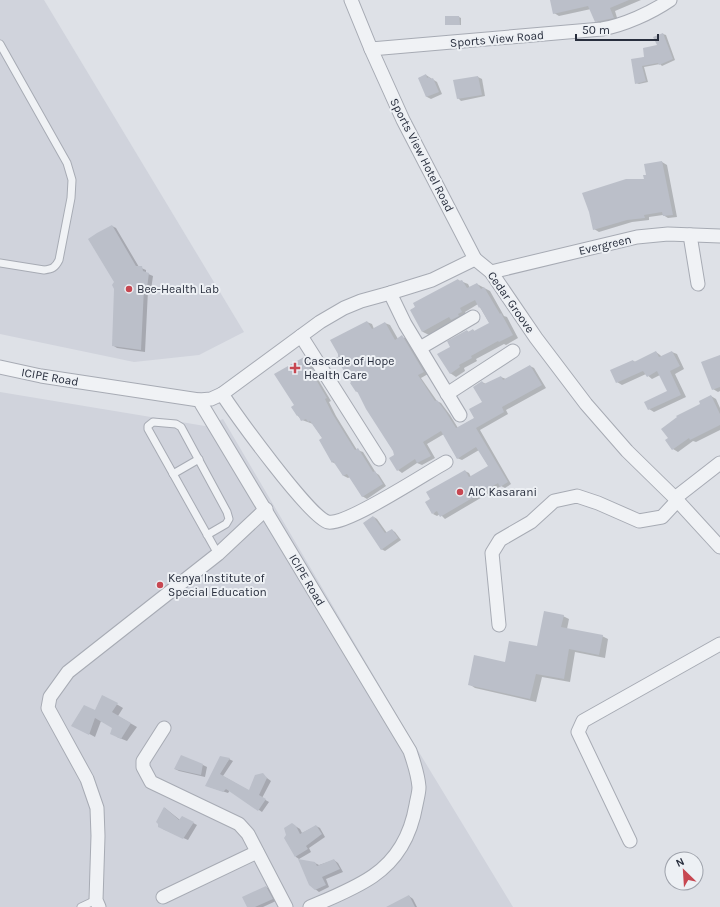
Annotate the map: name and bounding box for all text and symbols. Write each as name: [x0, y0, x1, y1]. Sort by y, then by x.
scale bar: [576, 16, 658, 42]
text: 50 m: [582, 23, 610, 37]
street label: Sports View Road: [449, 28, 545, 50]
street label: Sports View Hotel Road: [387, 96, 457, 214]
street label: Evergreen: [577, 232, 633, 258]
street label: Cedar Groove: [485, 269, 537, 335]
place label: Bee-Health Lab: [137, 282, 219, 296]
marker: Bee-Health Lab: [124, 284, 134, 294]
place label: Cascade of Hope Health Care: [304, 354, 394, 382]
marker: Cascade of Hope Health Care: [289, 362, 301, 374]
street label: ICIPE Road: [20, 365, 80, 389]
place label: AIC Kasarani: [468, 485, 537, 499]
marker: AIC Kasarani: [455, 487, 465, 497]
street label: ICIPE Road: [286, 552, 328, 608]
place label: Kenya Institute of Special Education: [168, 571, 267, 599]
marker: Kenya Institute of Special Education: [155, 580, 165, 590]
north arrow: [664, 851, 704, 891]
text: N: [674, 855, 686, 870]

